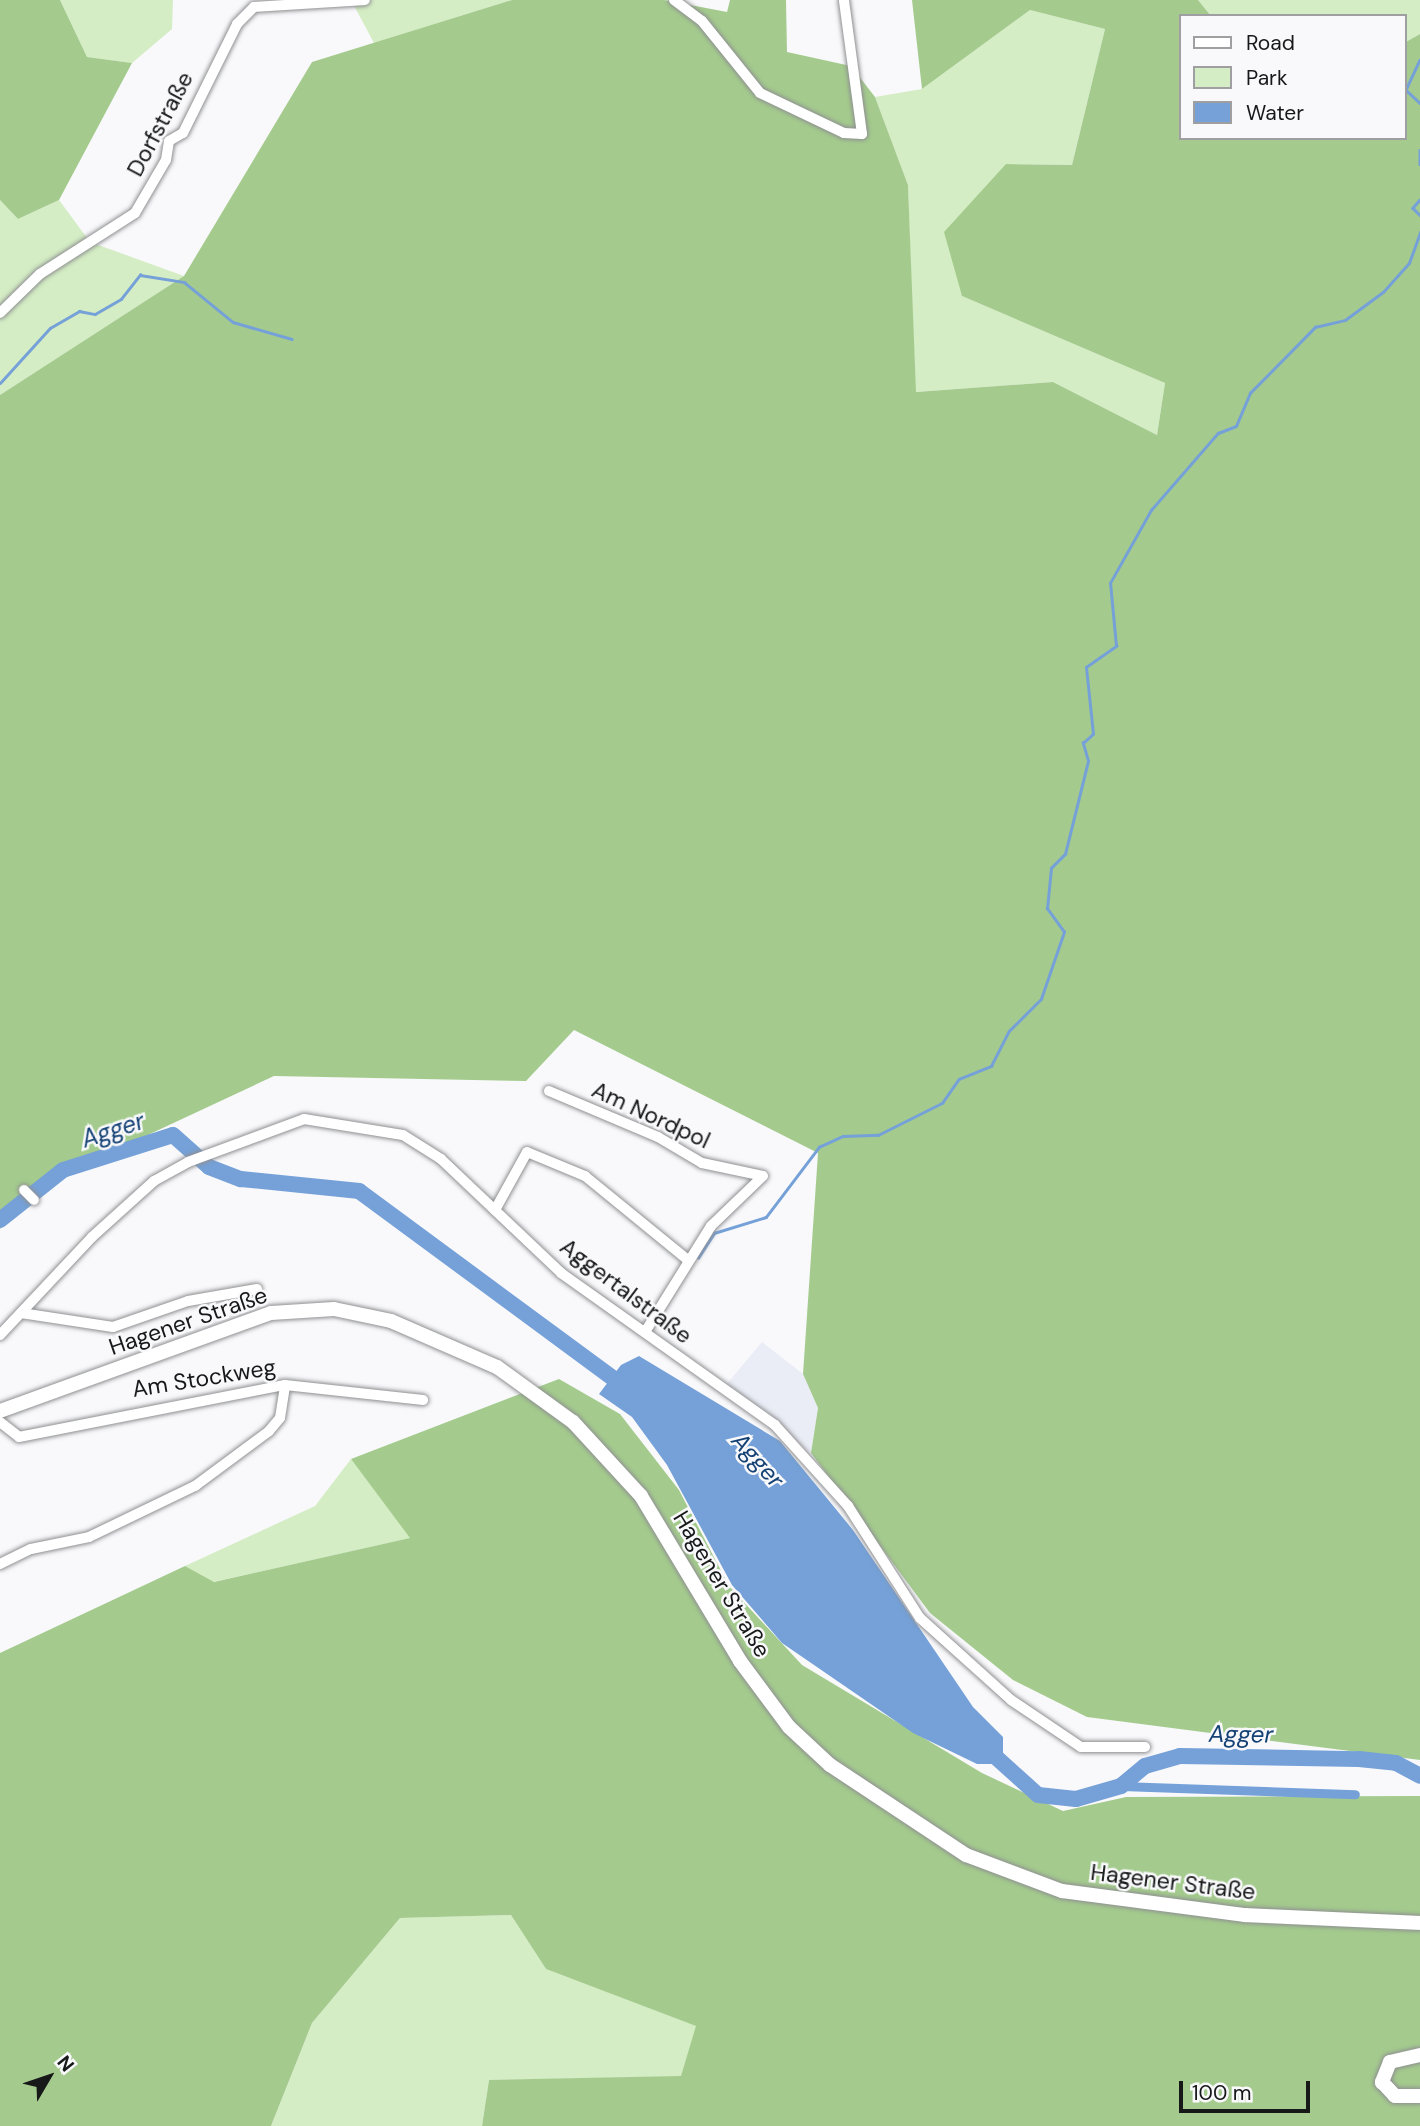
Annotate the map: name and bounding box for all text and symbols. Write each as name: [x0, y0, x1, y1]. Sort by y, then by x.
legend: [1178, 14, 1406, 140]
text: Road: [1246, 29, 1295, 57]
text: Park: [1246, 64, 1287, 92]
street label: Dorfstraße: [121, 67, 199, 181]
text: Water: [1246, 99, 1304, 127]
street label: Am Nordpol: [588, 1076, 714, 1154]
water label: Agger: [78, 1106, 148, 1154]
street label: Aggertalstraße: [555, 1233, 697, 1349]
street label: Hagener Straße: [105, 1281, 271, 1361]
street label: Am Stockweg: [130, 1353, 278, 1403]
water label: Agger: [726, 1426, 790, 1494]
street label: Hagener Straße: [667, 1506, 777, 1662]
water label: Agger: [1208, 1719, 1274, 1749]
street label: Hagener Straße: [1089, 1858, 1257, 1906]
north arrow: [14, 2042, 84, 2112]
text: N: [52, 2050, 80, 2077]
scale bar: [1182, 2066, 1313, 2110]
text: 100 m: [1192, 2079, 1252, 2107]

